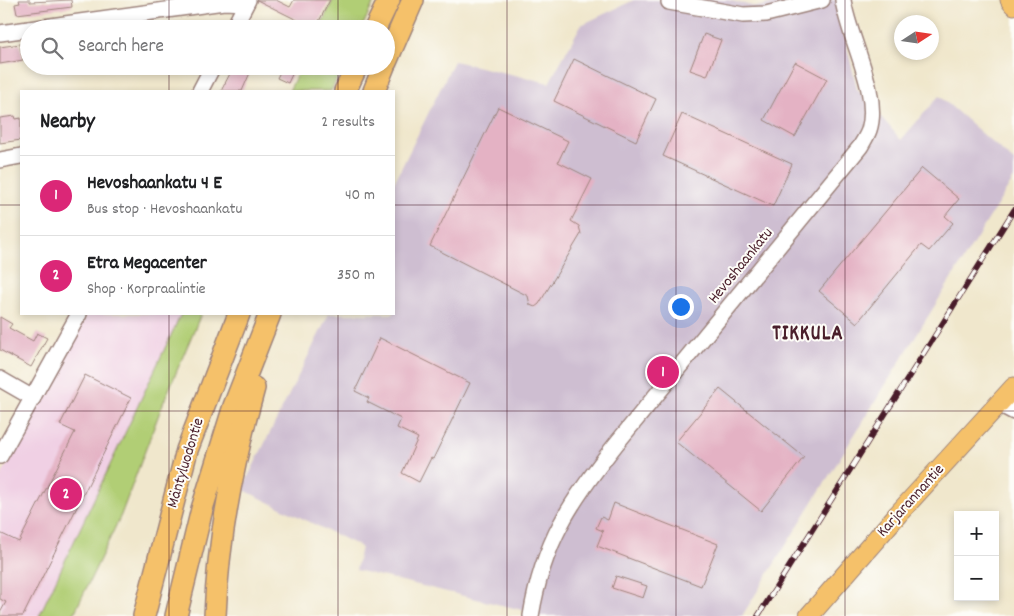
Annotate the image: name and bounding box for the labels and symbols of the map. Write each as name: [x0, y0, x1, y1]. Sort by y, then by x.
north arrow: [894, 15, 939, 60]
street label: Hevoshaankatu: [703, 223, 779, 309]
your location: [668, 294, 694, 320]
district label: TIKKULA: [772, 320, 844, 350]
pin: 1: [647, 353, 679, 391]
street label: Mäntyluodontie: [161, 415, 211, 511]
street label: Karjarannantie: [872, 459, 950, 543]
pin: 2: [50, 475, 82, 513]

